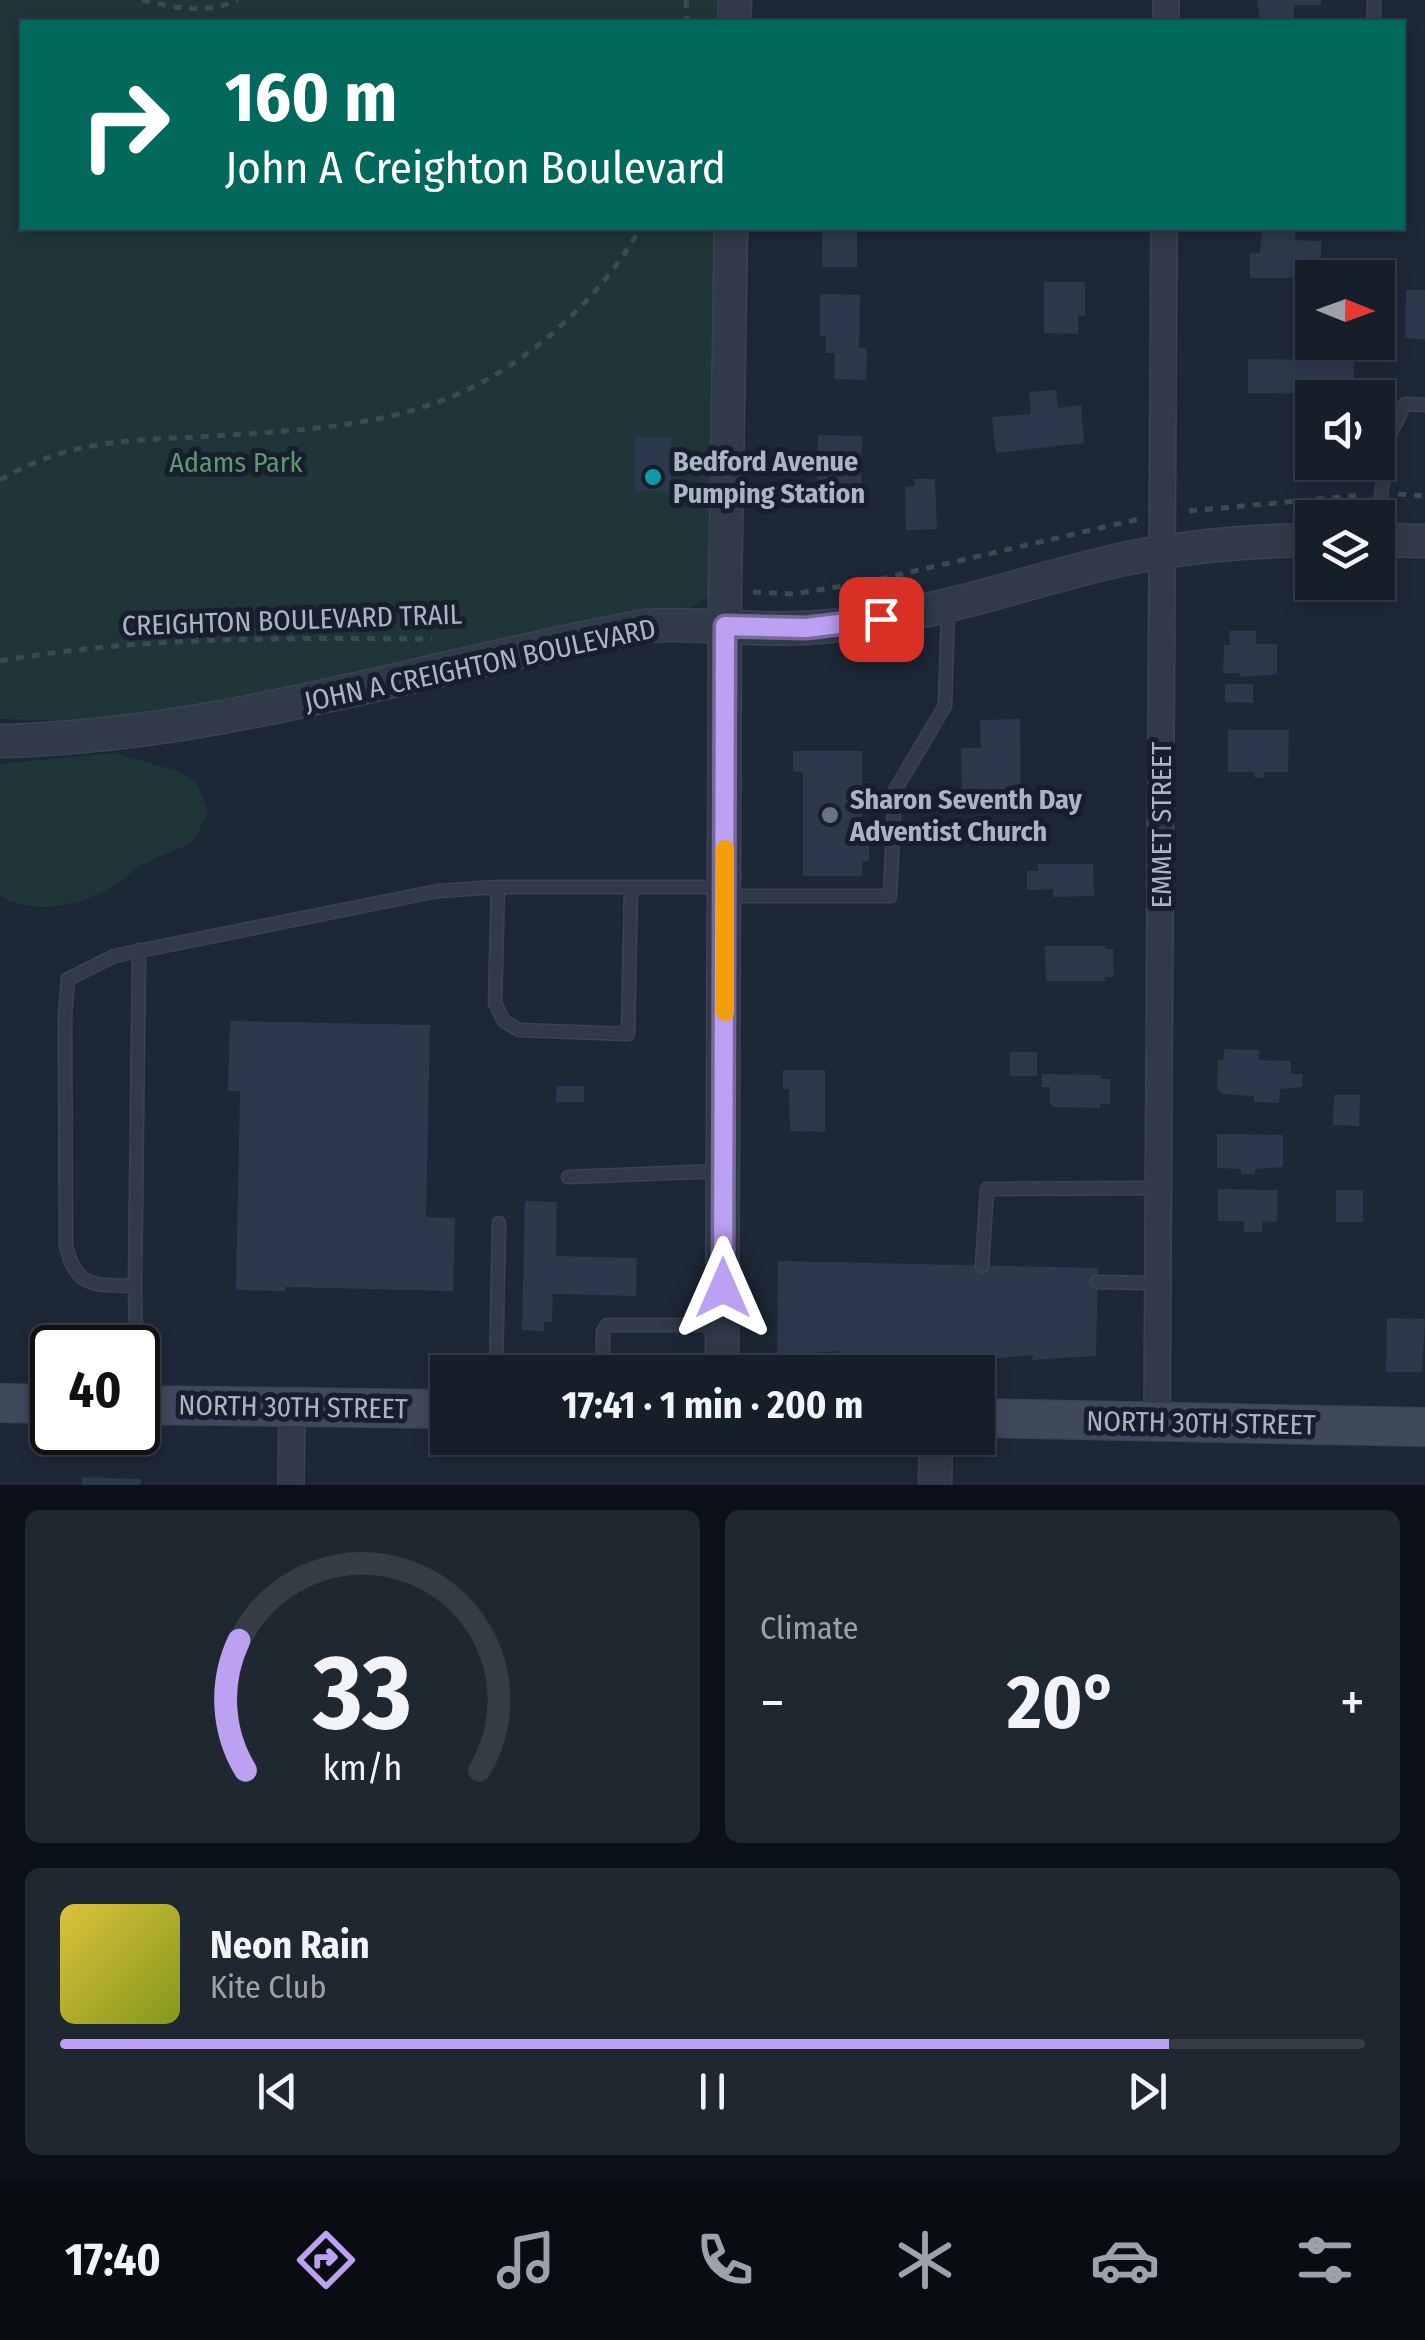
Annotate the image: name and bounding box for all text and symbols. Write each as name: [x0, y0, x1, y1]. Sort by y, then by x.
text: 160 m: [225, 56, 397, 140]
icon: right: [60, 60, 190, 190]
text: John A Creighton Boulevard: [225, 141, 726, 195]
north arrow: [1295, 260, 1395, 360]
map controls: [1295, 260, 1395, 600]
button: sound: [1295, 380, 1395, 480]
place label: Bedford Avenue Pumping Station: [673, 445, 865, 510]
park label: Adams Park: [169, 446, 304, 479]
marker: Bedford Avenue Pumping Station: [642, 466, 664, 488]
button: layers: [1295, 500, 1395, 600]
pin: [839, 577, 924, 662]
icon: arrive: [854, 592, 909, 647]
street label: CREIGHTON BOULEVARD TRAIL: [121, 598, 463, 642]
street label: JOHN A CREIGHTON BOULEVARD: [301, 612, 659, 718]
street label: EMMET STREET: [1145, 742, 1178, 908]
place label: Sharon Seventh Day Adventist Church: [849, 783, 1083, 848]
marker: Sharon Seventh Day Adventist Church: [819, 804, 841, 826]
position arrow: [671, 1236, 775, 1340]
speed limit sign: 40: [30, 1325, 160, 1455]
text: 17:41 · 1 min · 200 m: [562, 1382, 863, 1428]
street label: NORTH 30TH STREET: [178, 1389, 408, 1425]
street label: NORTH 30TH STREET: [1086, 1405, 1316, 1441]
text: Climate: [760, 1609, 859, 1647]
text: 33: [312, 1631, 412, 1756]
text: 20°: [1007, 1658, 1118, 1748]
text: −: [760, 1670, 785, 1736]
text: +: [1340, 1670, 1365, 1736]
text: km/h: [323, 1747, 402, 1789]
text: Neon Rain: [210, 1922, 370, 1968]
text: Kite Club: [210, 1968, 326, 2006]
icon: previous: [250, 2064, 305, 2119]
icon: pause: [685, 2064, 740, 2119]
icon: next: [1120, 2064, 1175, 2119]
icon: directions: [291, 2225, 361, 2295]
icon: music: [491, 2225, 561, 2295]
icon: phone: [690, 2225, 760, 2295]
icon: climate: [890, 2225, 960, 2295]
icon: car: [1090, 2225, 1160, 2295]
icon: filters: [1290, 2225, 1360, 2295]
text: 17:40: [65, 2233, 161, 2287]

